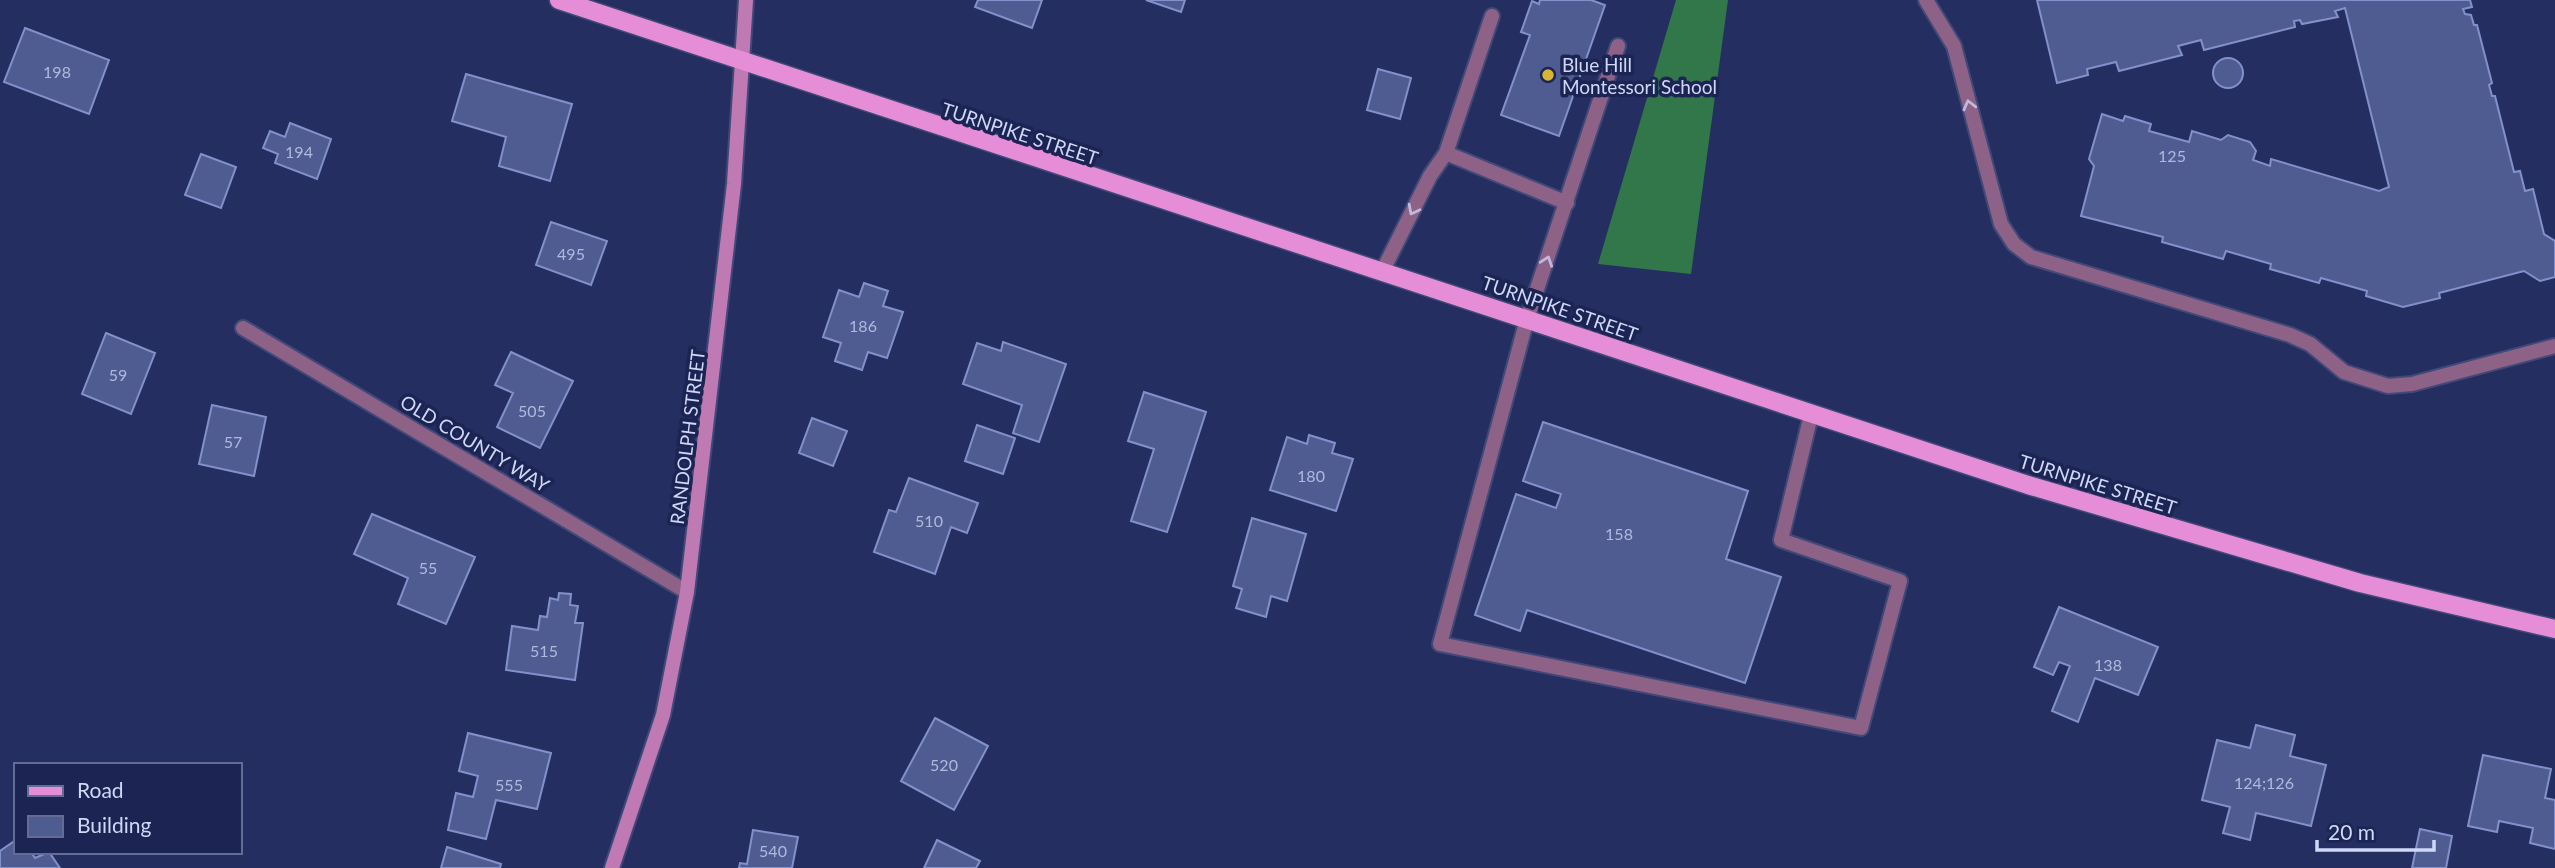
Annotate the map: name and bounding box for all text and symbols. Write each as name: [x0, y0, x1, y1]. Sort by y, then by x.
place label: Blue Hill Montessori School: [1562, 53, 1717, 98]
house number: 198: [43, 62, 71, 81]
marker: Blue Hill Montessori School: [1540, 67, 1556, 83]
street label: TURNPIKE STREET: [939, 97, 1101, 169]
one-way arrow: [1963, 99, 1977, 111]
house number: 194: [285, 142, 313, 161]
house number: 125: [2158, 146, 2186, 165]
one-way arrow: [1407, 203, 1421, 215]
house number: 495: [557, 244, 585, 263]
one-way arrow: [1539, 255, 1553, 267]
street label: TURNPIKE STREET: [1479, 271, 1641, 345]
house number: 186: [849, 316, 877, 335]
street label: RANDOLPH STREET: [665, 348, 709, 526]
house number: 59: [109, 365, 127, 384]
street label: OLD COUNTY WAY: [396, 389, 554, 497]
house number: 505: [518, 401, 546, 420]
house number: 57: [224, 432, 242, 451]
street label: TURNPIKE STREET: [2017, 449, 2179, 519]
house number: 180: [1297, 466, 1325, 485]
house number: 510: [915, 511, 943, 530]
house number: 158: [1605, 524, 1633, 543]
house number: 55: [419, 558, 437, 577]
house number: 515: [530, 641, 558, 660]
house number: 138: [2094, 655, 2122, 674]
house number: 520: [930, 755, 958, 774]
legend: [14, 763, 242, 854]
house number: 124;126: [2234, 773, 2294, 792]
house number: 555: [495, 775, 523, 794]
text: Road: [77, 777, 124, 802]
scale bar: [2317, 808, 2434, 852]
text: Building: [77, 812, 152, 837]
text: 20 m: [2328, 819, 2375, 844]
house number: 540: [759, 841, 787, 860]

